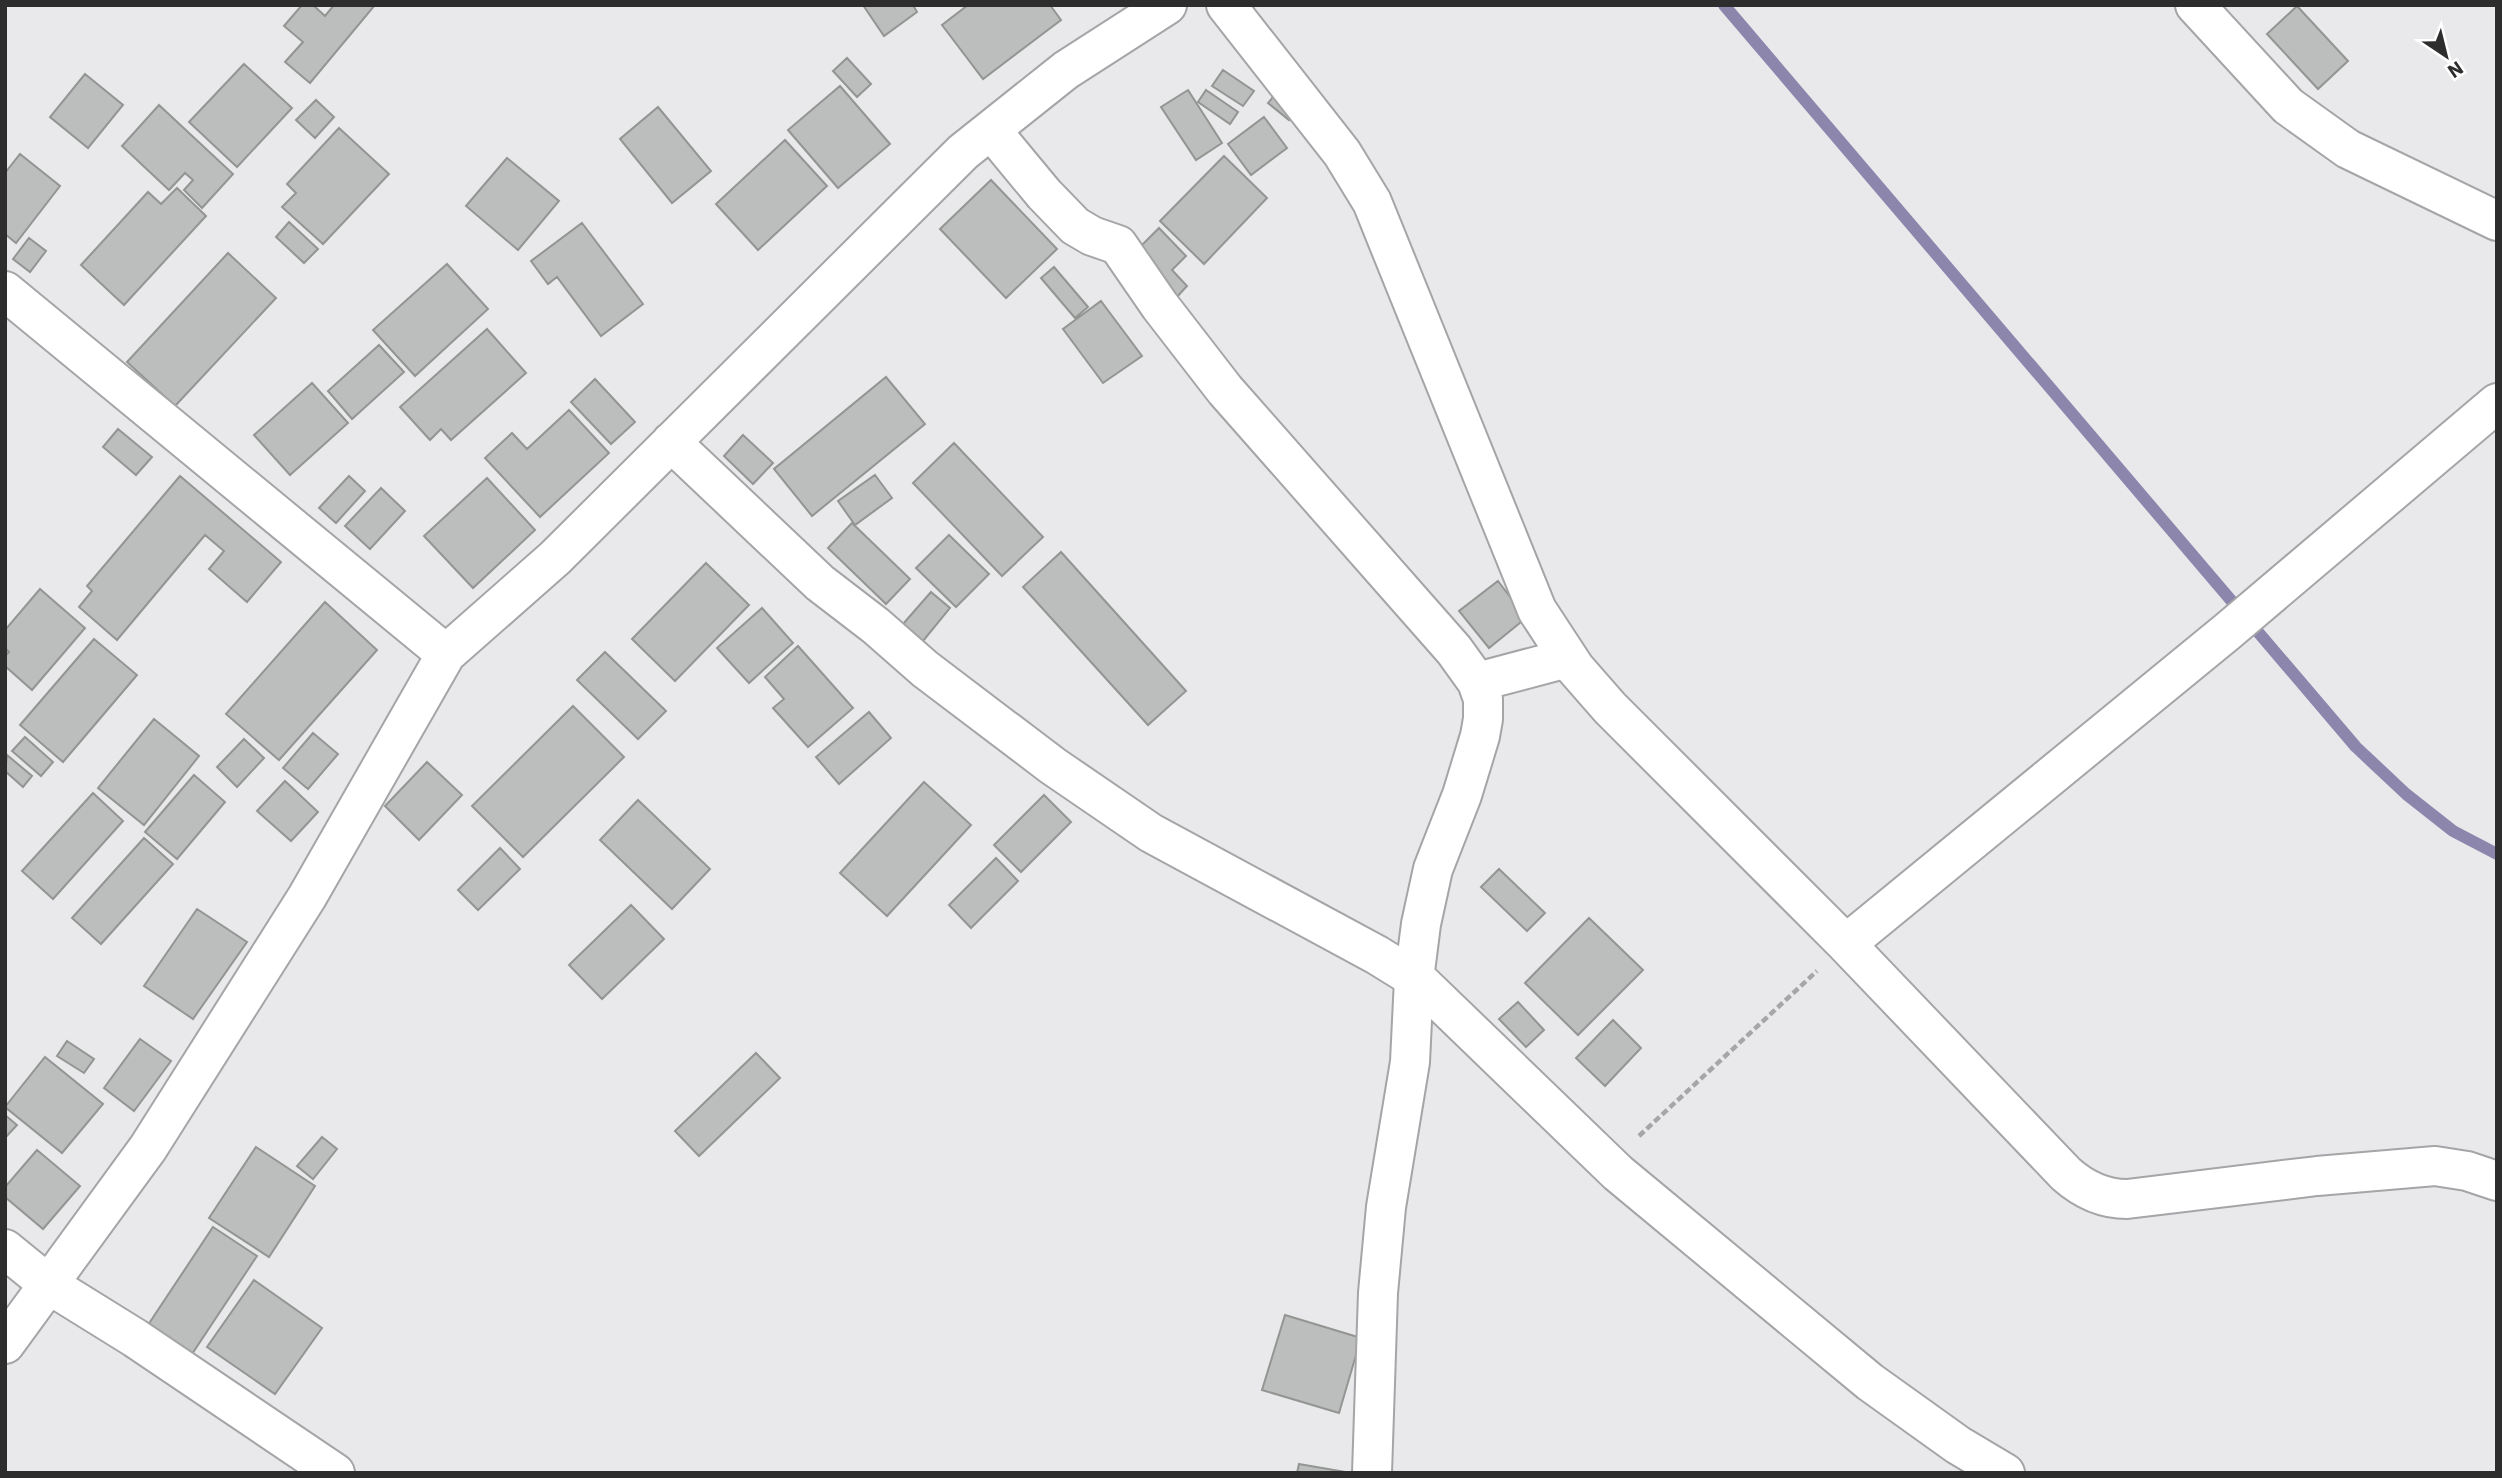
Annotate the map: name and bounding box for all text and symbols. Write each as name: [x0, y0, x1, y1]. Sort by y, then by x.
north arrow: [2411, 21, 2481, 91]
text: N: [2443, 56, 2468, 84]

